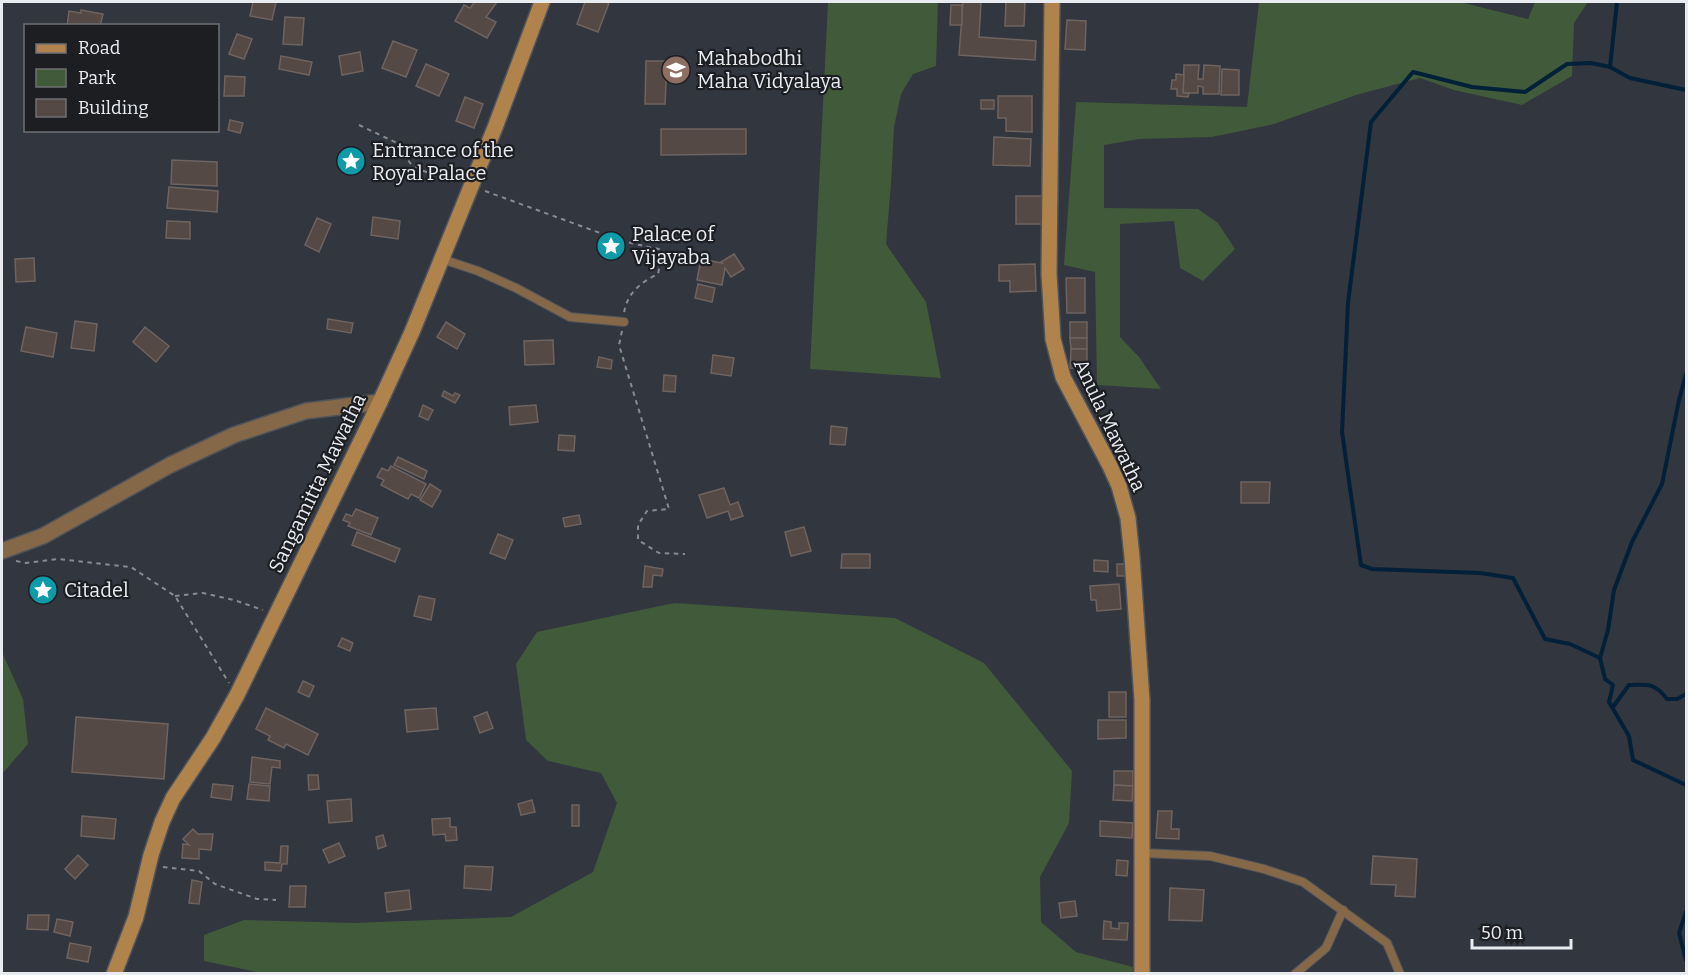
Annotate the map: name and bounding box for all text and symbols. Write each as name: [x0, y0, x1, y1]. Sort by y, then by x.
legend: [24, 24, 219, 132]
text: Road: [78, 37, 121, 59]
place label: Mahabodhi Maha Vidyalaya: [697, 46, 841, 93]
school or university icon: Mahabodhi Maha Vidyalaya: [660, 54, 692, 86]
text: Park: [78, 67, 117, 89]
text: Building: [78, 97, 149, 119]
place label: Entrance of the Royal Palace: [372, 138, 514, 185]
place icon: Entrance of the Royal Palace: [335, 145, 367, 177]
place label: Palace of Vijayaba: [632, 222, 716, 270]
place icon: Palace of Vijayaba: [595, 230, 627, 262]
street label: Anula Mawatha: [1069, 355, 1151, 495]
street label: Sangamitta Mawatha: [263, 390, 371, 576]
place icon: Citadel: [27, 574, 59, 606]
place label: Citadel: [64, 578, 129, 602]
scale bar: [1472, 912, 1571, 950]
text: 50 m: [1481, 922, 1523, 944]

